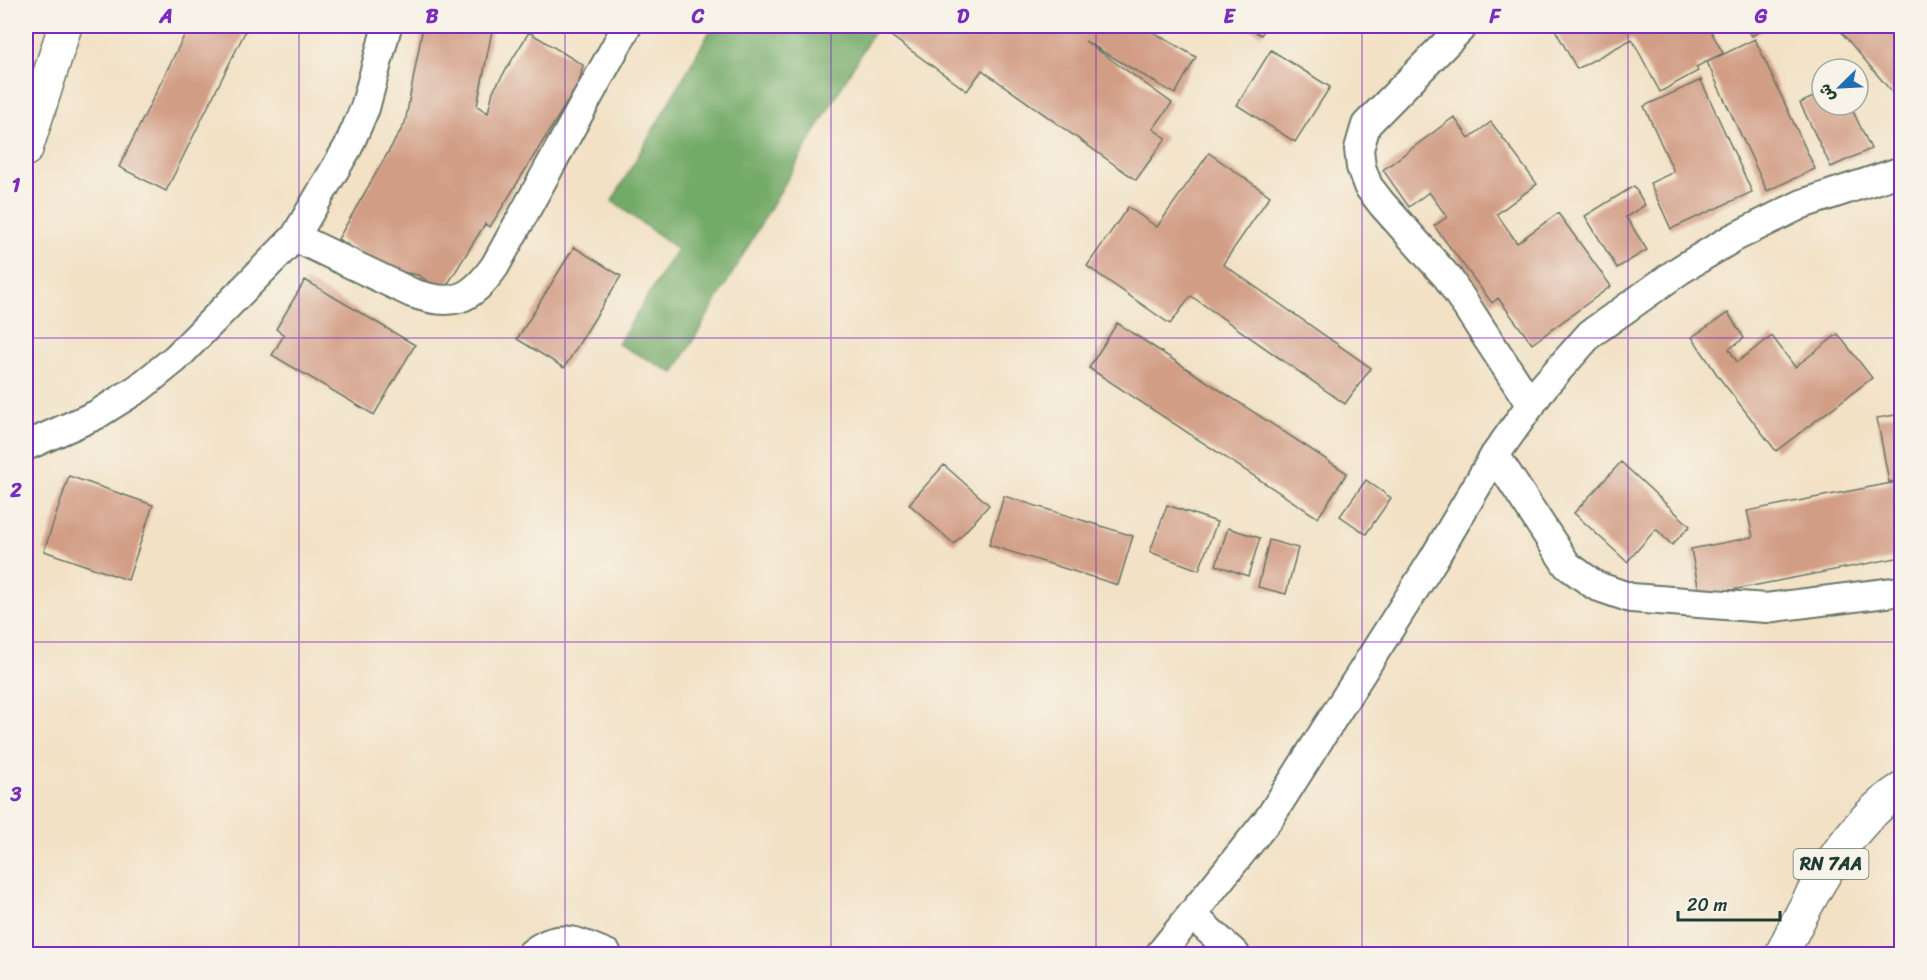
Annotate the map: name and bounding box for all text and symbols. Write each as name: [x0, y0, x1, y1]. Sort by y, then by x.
text: A: [158, 0, 173, 34]
text: B: [426, 0, 439, 34]
text: C: [691, 0, 705, 34]
text: D: [957, 0, 970, 34]
text: E: [1223, 0, 1236, 34]
text: F: [1489, 0, 1502, 34]
text: G: [1754, 0, 1768, 34]
north arrow: [1810, 57, 1870, 117]
text: ش: [1810, 79, 1844, 107]
text: 1: [12, 168, 21, 203]
text: 2: [9, 473, 22, 508]
text: 3: [10, 777, 22, 812]
road number: RN 7AA: [1794, 849, 1868, 879]
scale bar: [1678, 884, 1780, 922]
text: 20 m: [1687, 889, 1727, 921]

